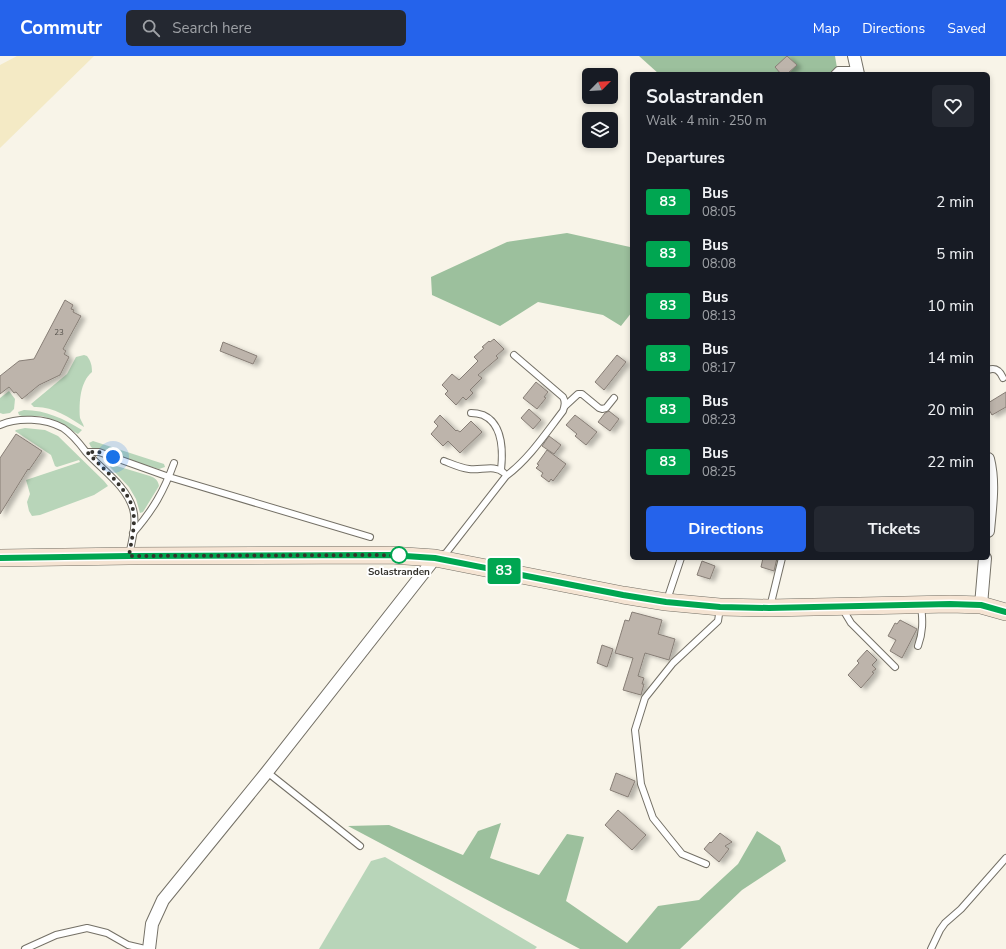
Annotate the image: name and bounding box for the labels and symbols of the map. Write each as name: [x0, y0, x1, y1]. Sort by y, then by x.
north arrow: [582, 68, 618, 104]
house number: 23: [54, 327, 64, 338]
your location: [103, 447, 123, 467]
marker: Solastranden: [390, 546, 408, 564]
line badge: 83: [486, 558, 522, 584]
place label: Solastranden: [368, 565, 430, 579]

